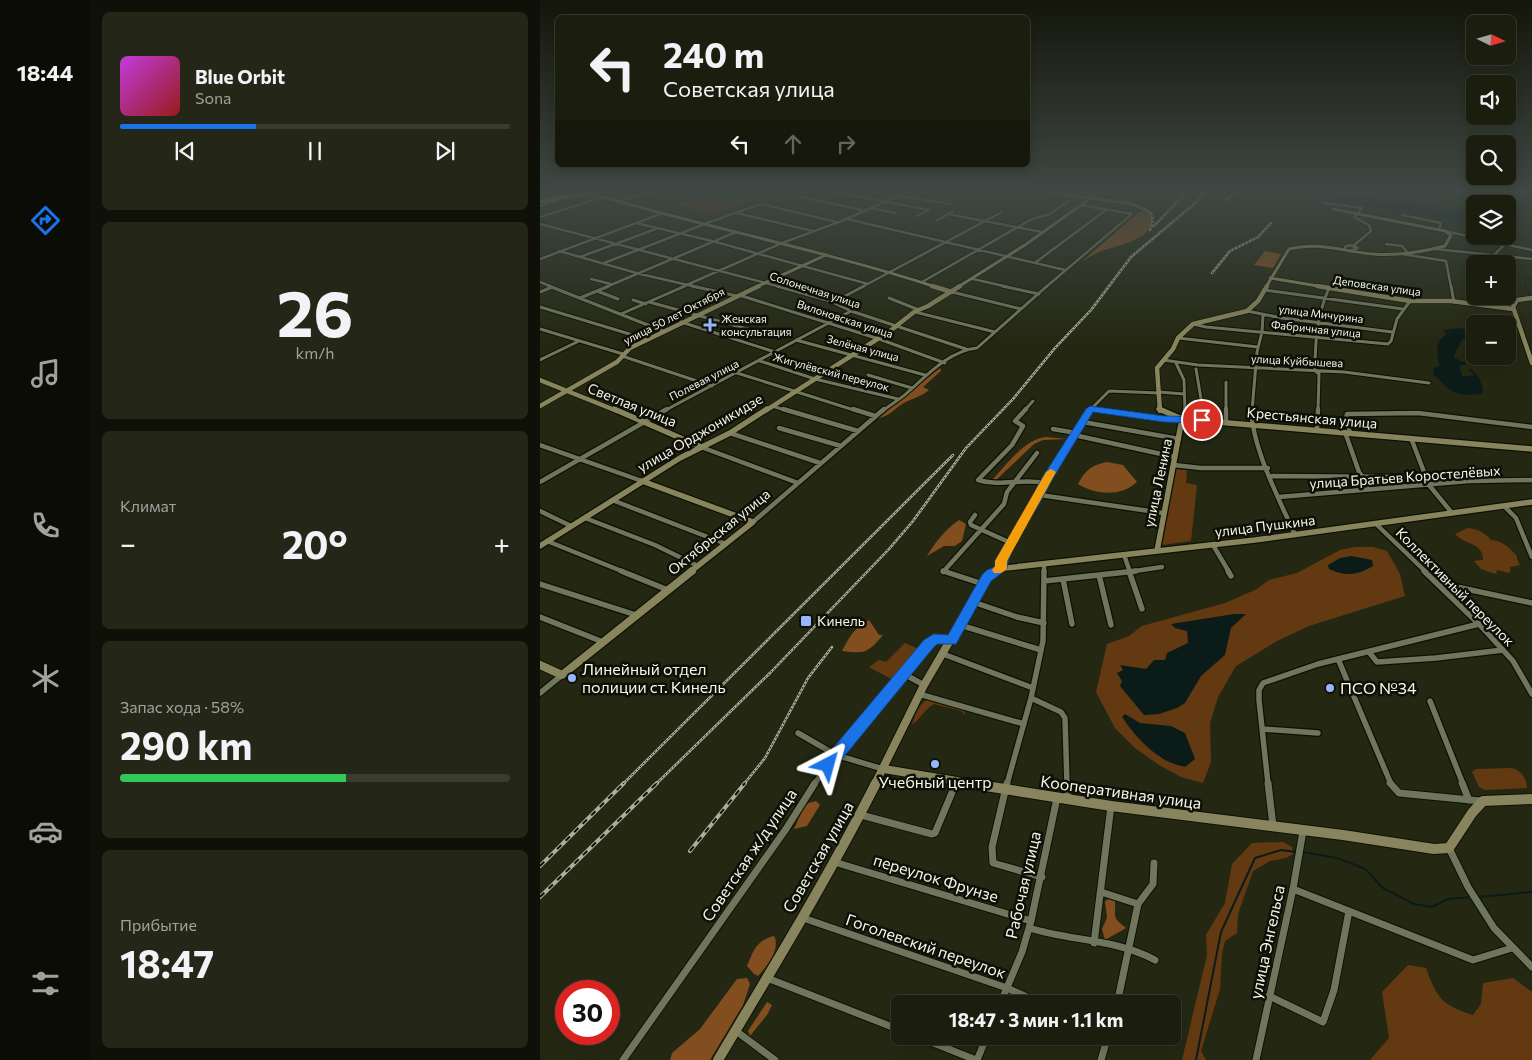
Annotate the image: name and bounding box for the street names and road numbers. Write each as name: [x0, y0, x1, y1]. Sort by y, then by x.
street label: Солонечная улица: [768, 269, 862, 310]
street label: Деповская улица: [1333, 273, 1422, 298]
street label: улица 50 лет Октября: [621, 284, 727, 347]
street label: Вилоновская улица: [796, 297, 895, 340]
street label: улица Мичурина: [1278, 302, 1364, 325]
street label: Фабричная улица: [1270, 317, 1362, 340]
street label: Зелёная улица: [826, 332, 901, 363]
street label: Жигулёвский переулок: [771, 350, 891, 393]
street label: улица Куйбышева: [1251, 352, 1343, 369]
street label: Полевая улица: [667, 356, 741, 403]
street label: Светлая улица: [585, 379, 679, 430]
street label: улица Орджоникидзе: [634, 390, 765, 475]
street label: Крестьянская улица: [1246, 403, 1378, 432]
street label: улица Ленина: [1140, 437, 1175, 529]
street label: улица Братьев Коростелёвых: [1309, 461, 1502, 492]
street label: Октябрьская улица: [664, 485, 773, 578]
street label: улица Пушкина: [1214, 511, 1316, 540]
street label: Коллективный переулок: [1393, 524, 1518, 650]
street label: Кооперативная улица: [1039, 771, 1203, 812]
street label: Советская ж/д улица: [697, 785, 800, 925]
street label: Советская улица: [778, 798, 857, 916]
street label: Рабочая улица: [1001, 829, 1044, 940]
street label: переулок Фрунзе: [871, 849, 1001, 906]
street label: улица Энгельса: [1245, 883, 1288, 1001]
street label: Гоголевский переулок: [844, 909, 1009, 982]

